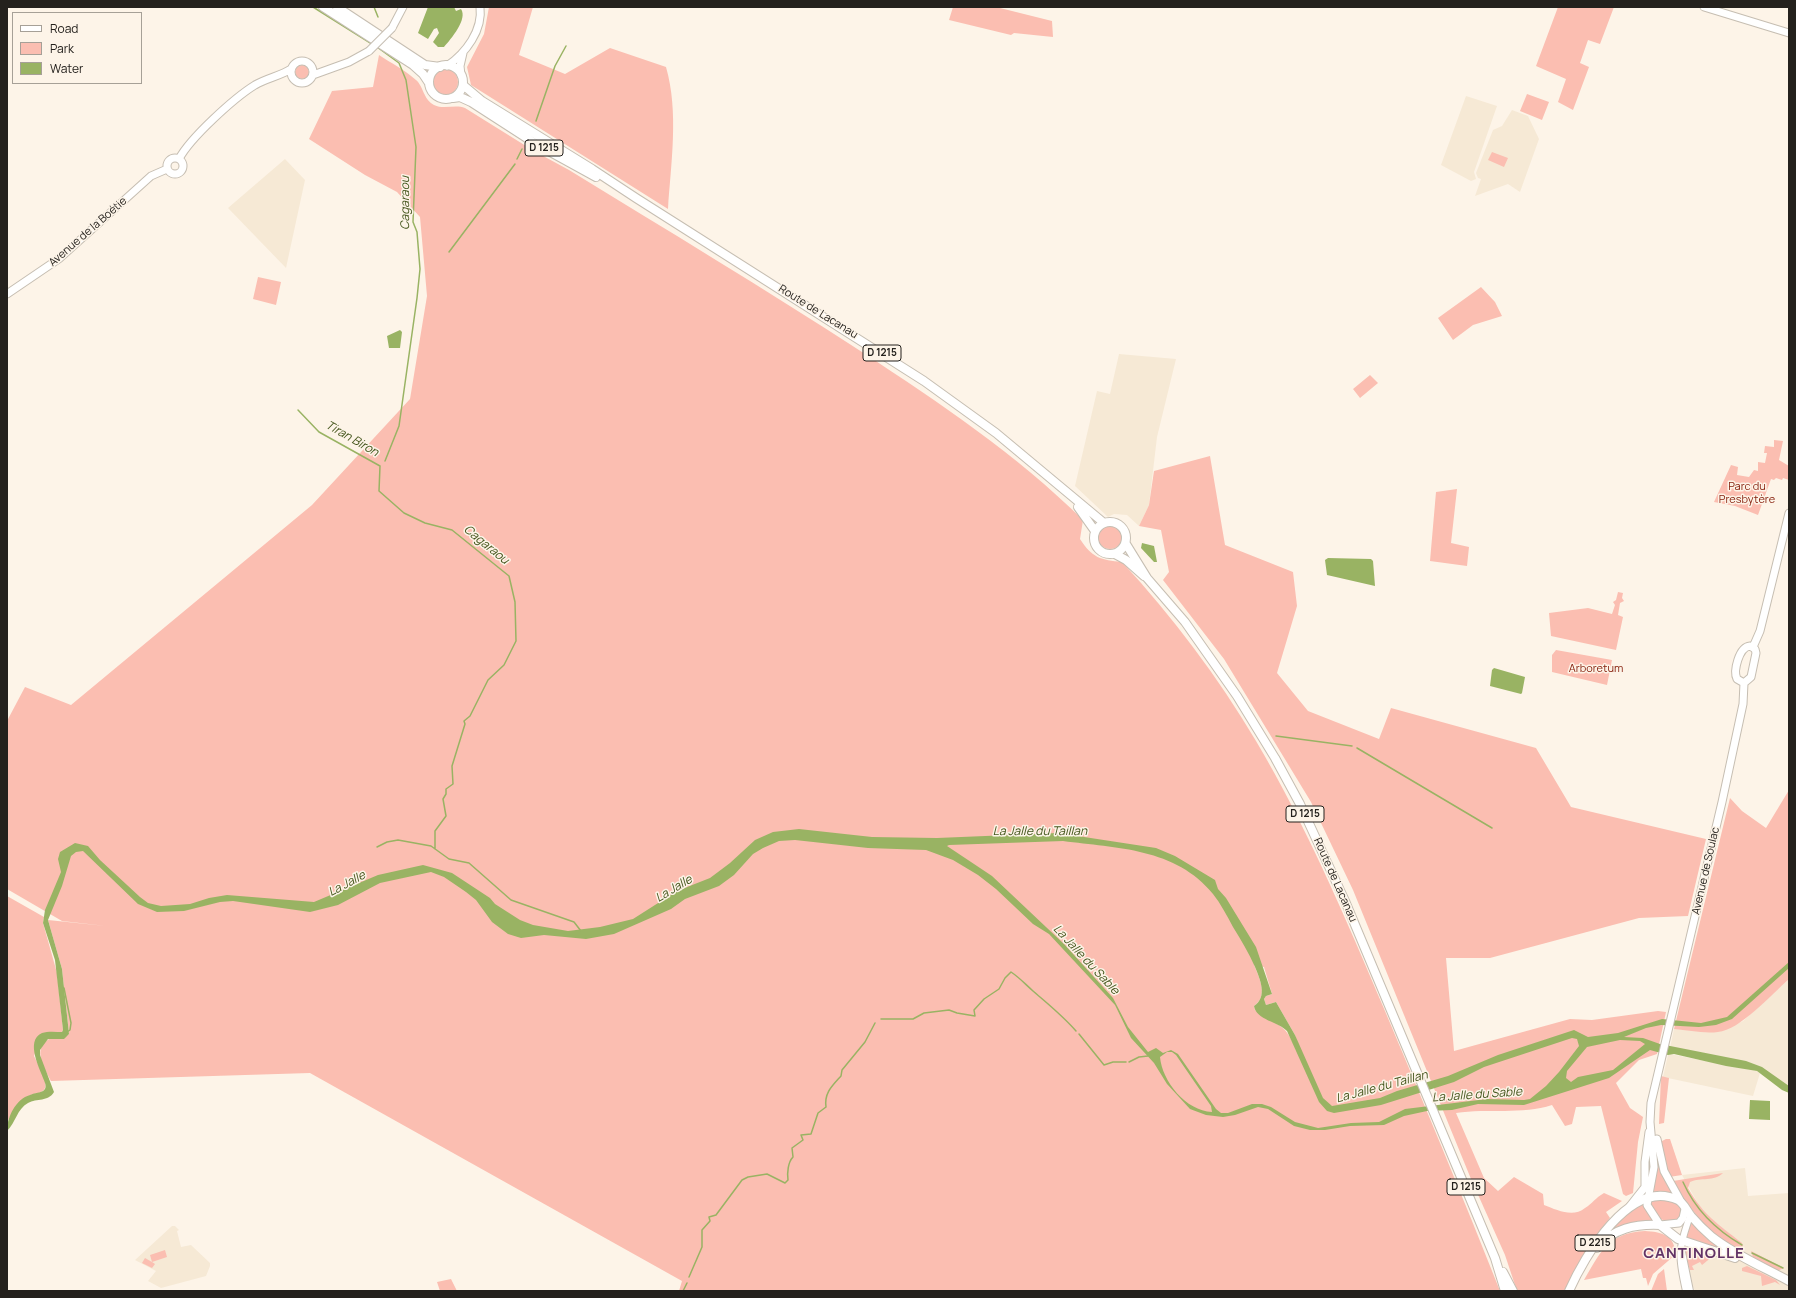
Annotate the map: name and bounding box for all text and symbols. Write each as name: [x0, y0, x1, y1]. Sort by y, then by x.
legend: [12, 12, 142, 84]
text: Road: [50, 20, 78, 37]
text: Park: [50, 40, 74, 57]
text: Water: [50, 60, 83, 77]
road number: D 1215: [525, 140, 563, 156]
water label: Cagaraou: [399, 176, 413, 230]
street label: Avenue de la Boétie: [46, 195, 130, 269]
street label: Route de Lacanau: [776, 282, 860, 342]
road number: D 1215: [863, 345, 901, 361]
water label: Tiran Biron: [323, 418, 381, 460]
park label: Parc du Presbytère: [1719, 480, 1775, 506]
water label: Cagaraou: [460, 522, 512, 568]
park label: Arboretum: [1569, 662, 1623, 676]
road number: D 1215: [1286, 806, 1324, 822]
water label: La Jalle du Taillan: [993, 825, 1087, 839]
street label: Avenue de Soulac: [1689, 826, 1723, 916]
street label: Route de Lacanau: [1310, 836, 1360, 924]
water label: La Jalle: [326, 868, 368, 900]
water label: La Jalle: [653, 873, 695, 905]
water label: La Jalle du Sable: [1050, 922, 1122, 998]
water label: La Jalle du Taillan: [1335, 1068, 1429, 1106]
water label: La Jalle du Sable: [1432, 1085, 1522, 1105]
road number: D 1215: [1447, 1179, 1485, 1195]
road number: D 2215: [1575, 1235, 1615, 1251]
district label: CANTINOLLE: [1643, 1245, 1745, 1263]

